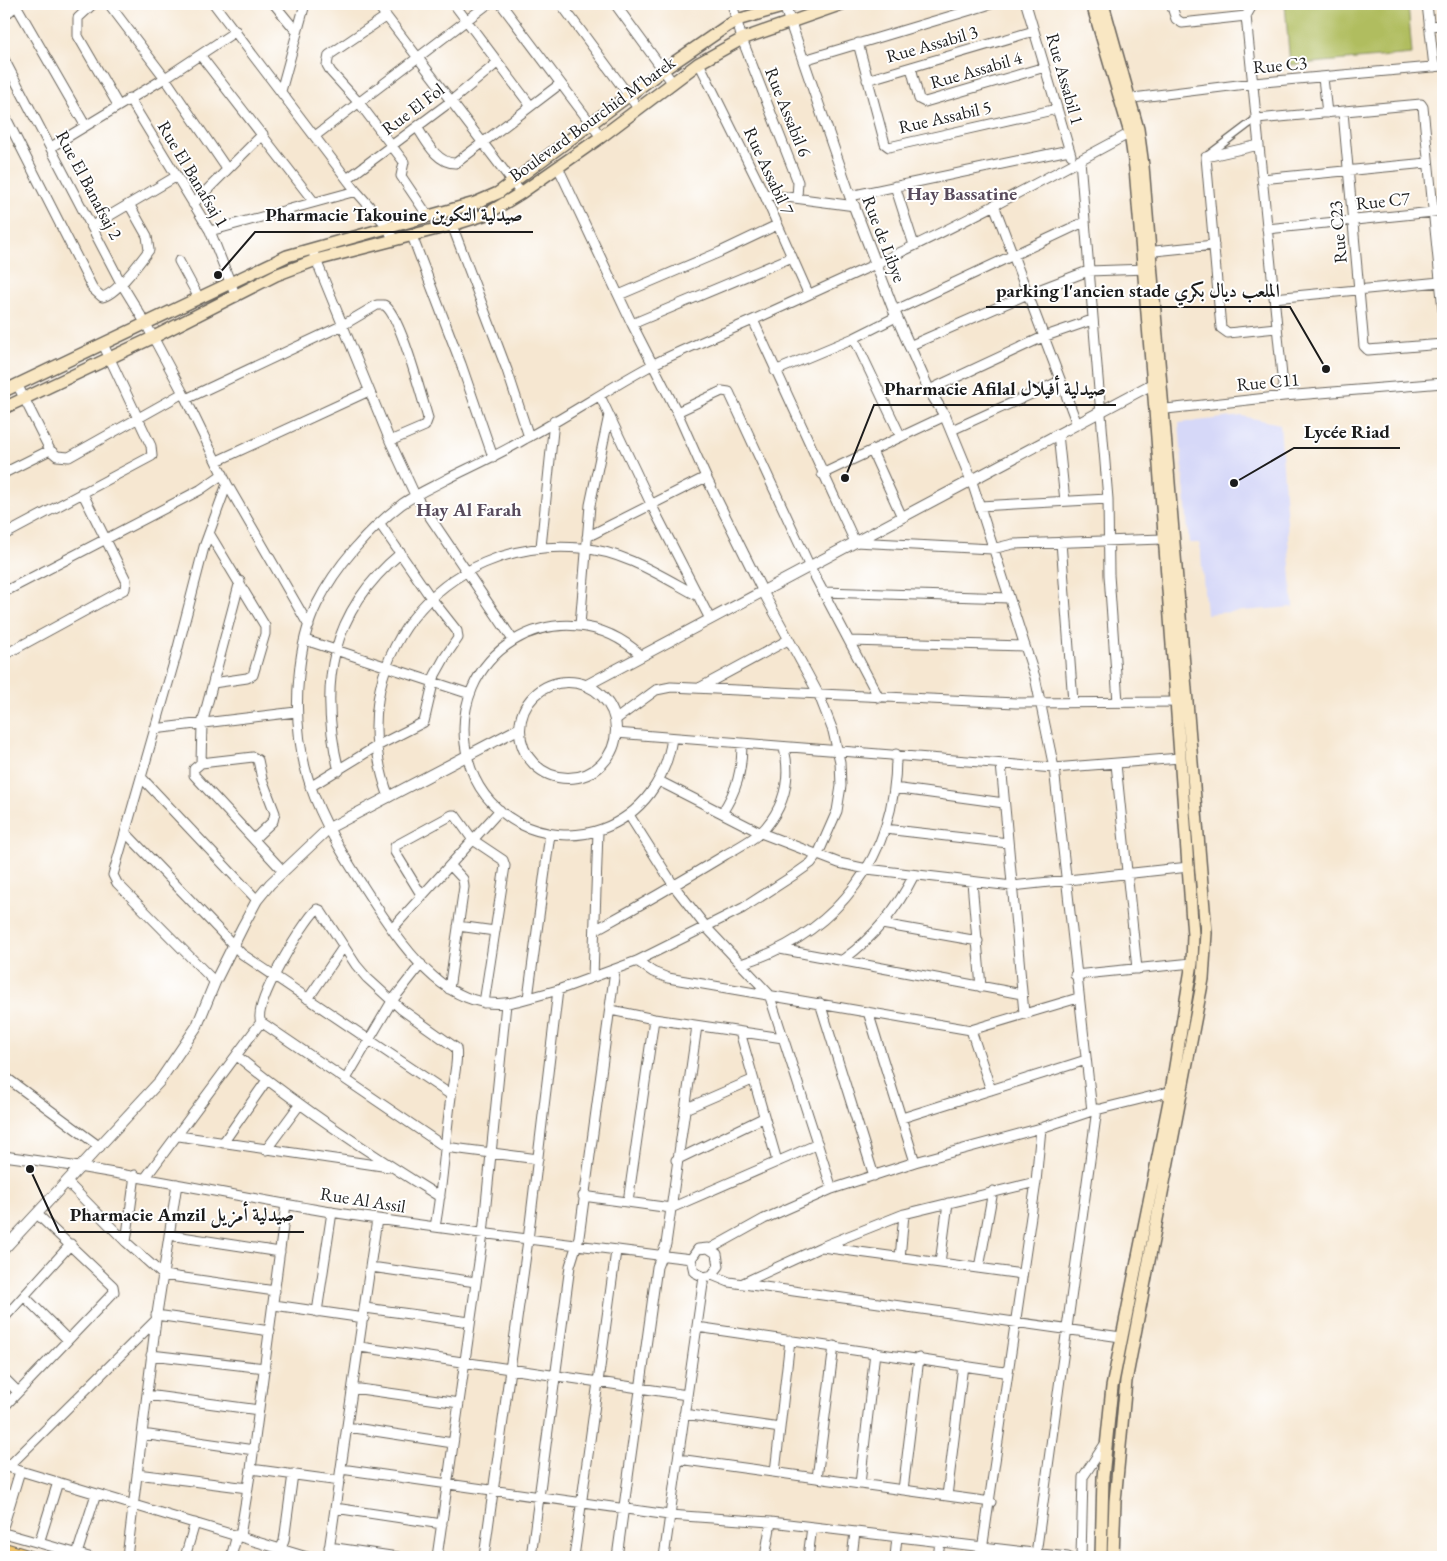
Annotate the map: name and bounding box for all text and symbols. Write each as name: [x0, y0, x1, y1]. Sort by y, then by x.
street label: Rue Assabil 3: [883, 19, 980, 68]
street label: Rue Assabil 1: [1041, 30, 1090, 127]
street label: Rue Assabil 4: [927, 45, 1025, 94]
street label: Boulevard Bourchid M'barek: [504, 50, 680, 187]
street label: Rue C3: [1252, 51, 1308, 78]
street label: Rue Assabil 6: [760, 64, 817, 160]
street label: Rue El Fol: [377, 78, 449, 140]
street label: Rue Assabil 5: [896, 95, 993, 138]
street label: Rue El Banafsaj 1: [153, 116, 234, 231]
street label: Rue Assabil 7: [739, 123, 800, 219]
street label: Rue El Banafsaj 2: [51, 126, 128, 244]
district label: Hay Bassatine: [907, 181, 1017, 206]
street label: Rue C7: [1355, 186, 1412, 215]
street label: Rue de Libye: [857, 192, 911, 285]
callout: Pharmacie Takouine صيدلية التكوين: [255, 198, 533, 232]
street label: Rue C23: [1323, 200, 1352, 264]
text: Pharmacie Takouine صيدلية التكوين: [265, 202, 523, 227]
callout: parking l'ancien stade الملعب ديال بكري: [986, 273, 1290, 307]
text: parking l'ancien stade الملعب ديال بكري: [996, 278, 1280, 306]
street label: Rue C11: [1236, 367, 1300, 396]
callout: Pharmacie Afilal صيدلية أفيلال: [874, 371, 1116, 405]
text: Pharmacie Afilal صيدلية أفيلال: [884, 375, 1106, 401]
callout: Lycée Riad: [1294, 414, 1400, 448]
text: Lycée Riad: [1304, 419, 1390, 444]
district label: Hay Al Farah: [416, 497, 522, 522]
street label: Rue Al Assil: [319, 1181, 407, 1218]
callout: Pharmacie Amzil صيدلية أمزيل: [59, 1198, 304, 1232]
text: Pharmacie Amzil صيدلية أمزيل: [70, 1201, 294, 1228]

